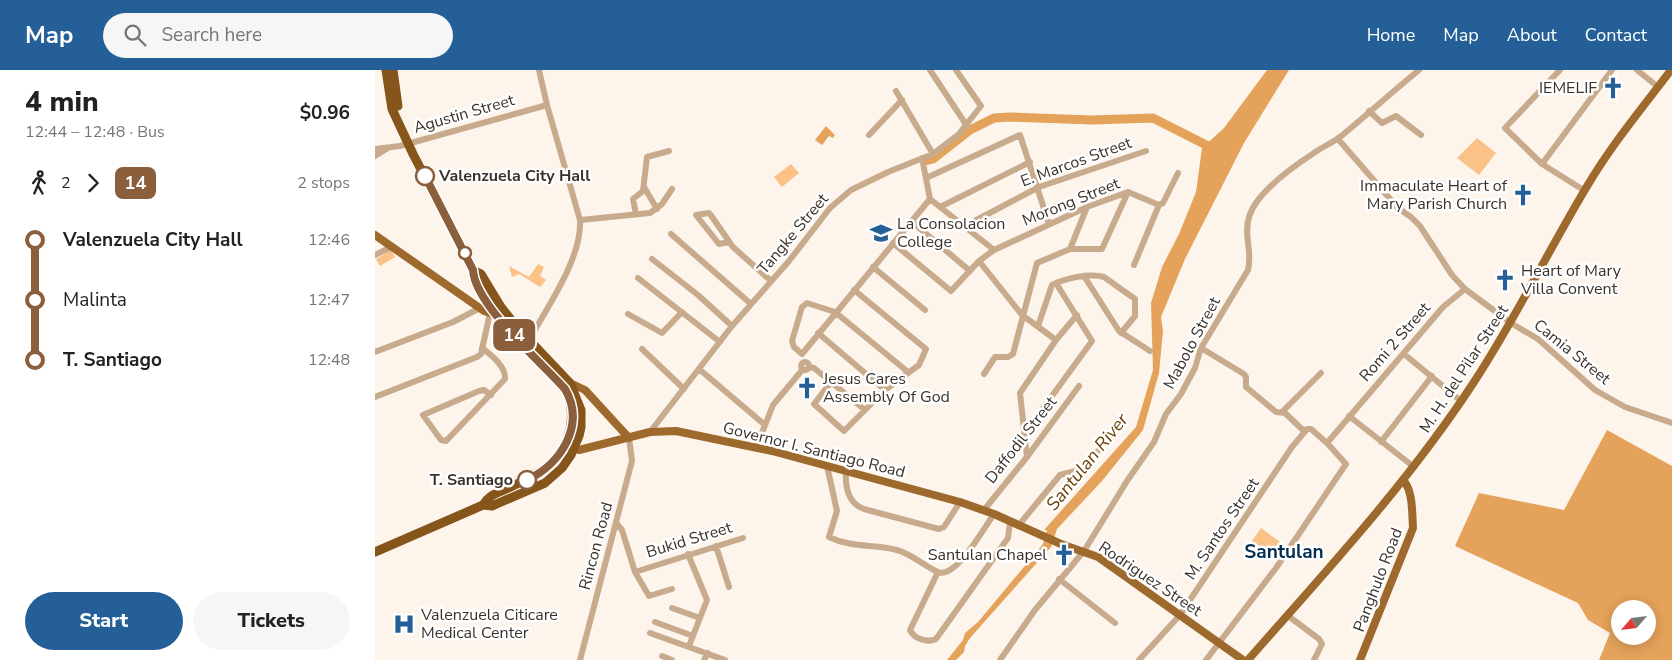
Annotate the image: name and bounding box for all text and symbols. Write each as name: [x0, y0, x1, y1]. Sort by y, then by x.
search box: [103, 13, 453, 58]
text: Map: [25, 19, 73, 51]
icon: search: [121, 21, 149, 49]
text: Search here: [161, 22, 262, 48]
text: Home: [1367, 23, 1415, 47]
text: Map: [1443, 23, 1479, 47]
text: About: [1507, 23, 1557, 47]
text: Contact: [1585, 23, 1647, 47]
church icon: IEMELIF: [1600, 75, 1626, 101]
place label: IEMELIF: [1539, 77, 1597, 99]
text: 4 min: [25, 83, 99, 121]
street label: Agustin Street: [411, 89, 517, 139]
text: $0.96: [300, 100, 350, 126]
text: 12:44 – 12:48 · Bus: [25, 121, 165, 143]
street label: E. Marcos Street: [1017, 132, 1135, 192]
place label: Valenzuela City Hall: [438, 165, 590, 187]
marker: Valenzuela City Hall: [415, 166, 435, 186]
icon: walk: [25, 169, 53, 197]
icon: forward: [79, 169, 107, 197]
text: 14: [125, 171, 146, 195]
text: 2: [61, 172, 71, 194]
text: 2 stops: [297, 172, 350, 194]
street label: Morong Street: [1019, 172, 1123, 232]
place label: Immaculate Heart of Mary Parish Church: [1360, 175, 1508, 215]
church icon: Immaculate Heart of Mary Parish Church: [1510, 182, 1536, 208]
street label: Tangke Street: [753, 189, 834, 279]
place label: La Consolacion College: [897, 213, 1005, 253]
school or university icon: La Consolacion College: [868, 220, 894, 246]
text: Valenzuela City Hall: [63, 227, 243, 253]
text: 12:46: [308, 229, 350, 251]
unlabelled marker: [458, 246, 472, 260]
place label: Heart of Mary Villa Convent: [1520, 260, 1622, 300]
church icon: Heart of Mary Villa Convent: [1492, 267, 1518, 293]
text: Malinta: [63, 287, 127, 313]
text: 12:47: [308, 289, 350, 311]
street label: Mabolo Street: [1158, 293, 1226, 393]
street label: Romi 2 Street: [1354, 297, 1436, 386]
street label: M. H. del Pilar Street: [1414, 300, 1514, 437]
street label: Camia Street: [1529, 314, 1615, 390]
line badge: 14: [491, 319, 537, 351]
text: 14: [503, 323, 525, 347]
text: T. Santiago: [63, 347, 162, 373]
text: 12:48: [308, 349, 350, 371]
place label: Jesus Cares Assembly Of God: [822, 368, 950, 408]
church icon: Jesus Cares Assembly Of God: [794, 375, 820, 401]
street label: Daffodil Street: [980, 392, 1062, 488]
water label: Santulan River: [1040, 408, 1134, 516]
street label: Governor I. Santiago Road: [720, 417, 908, 483]
place label: T. Santiago: [430, 469, 513, 491]
marker: T. Santiago: [517, 470, 537, 490]
street label: M. Santos Street: [1180, 473, 1265, 584]
street label: Rincon Road: [574, 500, 618, 592]
street label: Bukid Street: [643, 516, 735, 563]
street label: Panghulo Road: [1348, 525, 1408, 635]
street label: Rodriguez Street: [1094, 536, 1206, 622]
district label: Santulan: [1244, 539, 1324, 565]
church icon: Santulan Chapel: [1051, 542, 1077, 568]
place label: Santulan Chapel: [928, 544, 1047, 566]
button: Start: [25, 592, 183, 650]
button: Tickets: [193, 592, 350, 650]
north arrow: [1611, 600, 1656, 645]
map controls: [1611, 600, 1656, 645]
place label: Valenzuela Citicare Medical Center: [420, 604, 558, 644]
hospital icon: Valenzuela Citicare Medical Center: [391, 611, 417, 637]

